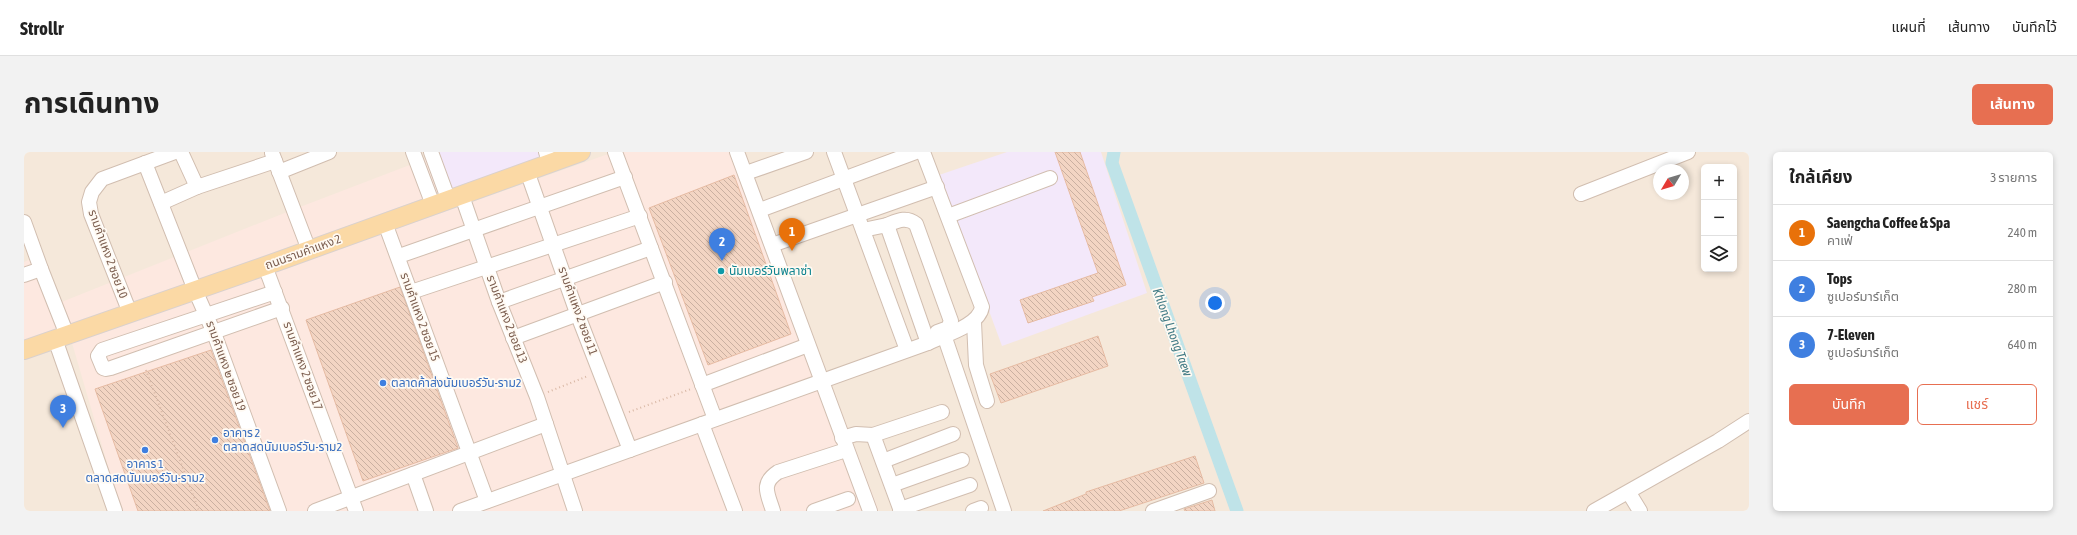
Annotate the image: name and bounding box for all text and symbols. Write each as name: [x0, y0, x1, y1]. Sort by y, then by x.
text: Strollr: [20, 17, 64, 39]
text: แผนที่: [1892, 19, 1926, 35]
text: เส้นทาง: [1948, 19, 1990, 35]
text: บันทึกไว้: [2012, 19, 2057, 35]
button: เส้นทาง: [1972, 84, 2053, 125]
text: การเดินทาง: [24, 87, 159, 119]
north arrow: [1653, 164, 1689, 200]
map controls: [1701, 164, 1737, 272]
button: +: [1701, 164, 1737, 200]
text: ใกล้เคียง: [1789, 167, 1852, 187]
text: 3 รายการ: [1990, 170, 2037, 185]
button: −: [1701, 200, 1737, 236]
street label: รามคำแหง 2 ซอย 10: [85, 208, 131, 301]
text: Saengcha Coffee & Spa: [1827, 214, 1950, 231]
pin: 1: [779, 218, 805, 251]
text: 1: [1799, 225, 1805, 240]
text: 240 m: [2008, 225, 2037, 240]
pin: 2: [709, 228, 735, 261]
street label: ถนนรามคำแหง 2: [263, 232, 343, 272]
text: คาเฟ่: [1827, 233, 1853, 248]
button: layers: [1701, 236, 1737, 272]
place label: นัมเบอร์วันพลาซ่า: [729, 264, 812, 278]
street label: รามคำแหง 2 ซอย 11: [555, 265, 601, 358]
marker: นัมเบอร์วันพลาซ่า: [716, 266, 726, 276]
text: Tops: [1827, 270, 1852, 287]
street label: รามคำแหง 2 ซอย 15: [397, 271, 443, 363]
street label: รามคำแหง 2 ซอย 13: [484, 273, 530, 365]
text: 2: [1799, 281, 1805, 296]
text: 280 m: [2008, 281, 2037, 296]
water label: Khlong Lhong Taew: [1150, 286, 1195, 378]
text: ซูเปอร์มาร์เก็ต: [1827, 289, 1899, 304]
your location: [1205, 293, 1225, 313]
street label: รามคำแหง ๒ ซอย 19: [203, 319, 249, 413]
street label: รามคำแหง 2 ซอย 17: [280, 320, 326, 413]
text: 7-Eleven: [1827, 326, 1875, 343]
text: 3: [1799, 337, 1805, 352]
text: 640 m: [2008, 337, 2037, 352]
text: ซูเปอร์มาร์เก็ต: [1827, 345, 1899, 360]
place label: ตลาดค้าส่งนัมเบอร์วัน-ราม2: [391, 376, 521, 390]
marker: ตลาดค้าส่งนัมเบอร์วัน-ราม2: [378, 378, 388, 388]
button: บันทึก: [1789, 384, 1909, 425]
button: แชร์: [1917, 384, 2037, 425]
pin: 3: [50, 395, 76, 428]
place label: อาคาร 2 ตลาดสดนัมเบอร์วัน-ราม2: [223, 426, 342, 454]
marker: อาคาร 2 ตลาดสดนัมเบอร์วัน-ราม2: [210, 435, 220, 445]
marker: อาคาร 1 ตลาดสดนัมเบอร์วัน-ราม2: [140, 445, 150, 455]
place label: อาคาร 1 ตลาดสดนัมเบอร์วัน-ราม2: [85, 457, 205, 485]

